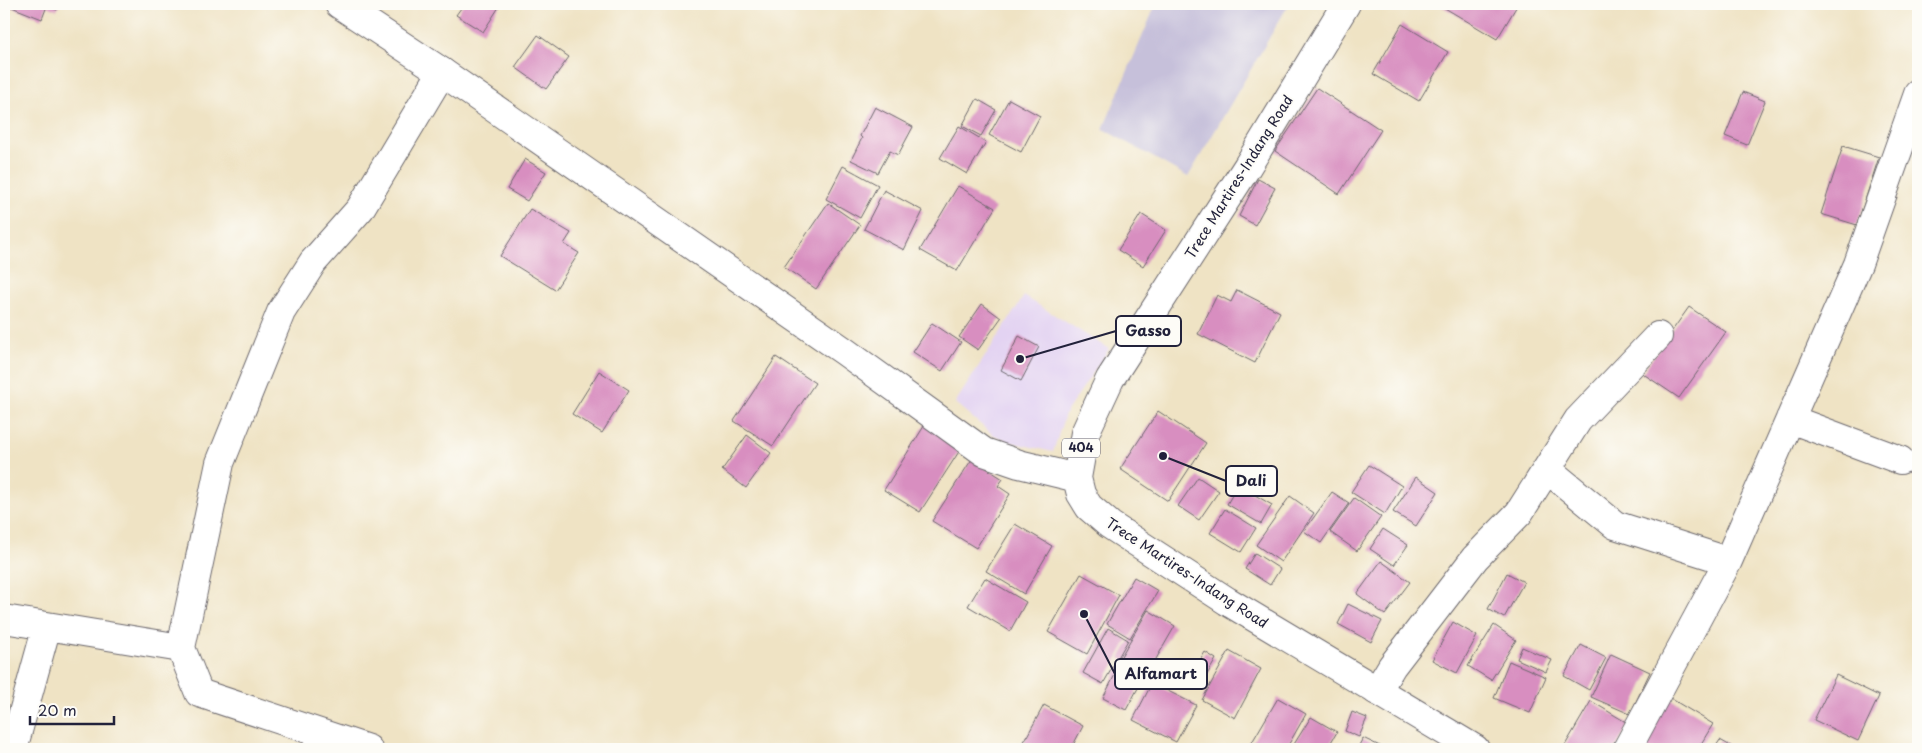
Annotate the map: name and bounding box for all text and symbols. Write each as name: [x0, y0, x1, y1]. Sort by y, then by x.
street label: Trece Martires-Indang Road: [1179, 91, 1298, 263]
callout: Gasso: [1116, 316, 1181, 346]
text: Gasso: [1125, 318, 1171, 341]
road number: 404: [1062, 438, 1100, 458]
callout: Dali: [1226, 466, 1277, 496]
text: Dali: [1236, 468, 1266, 491]
street label: Trece Martires-Indang Road: [1102, 512, 1273, 633]
callout: Alfamart: [1115, 659, 1207, 689]
text: Alfamart: [1125, 661, 1198, 684]
scale bar: [30, 693, 114, 725]
text: 20 m: [38, 698, 77, 721]

